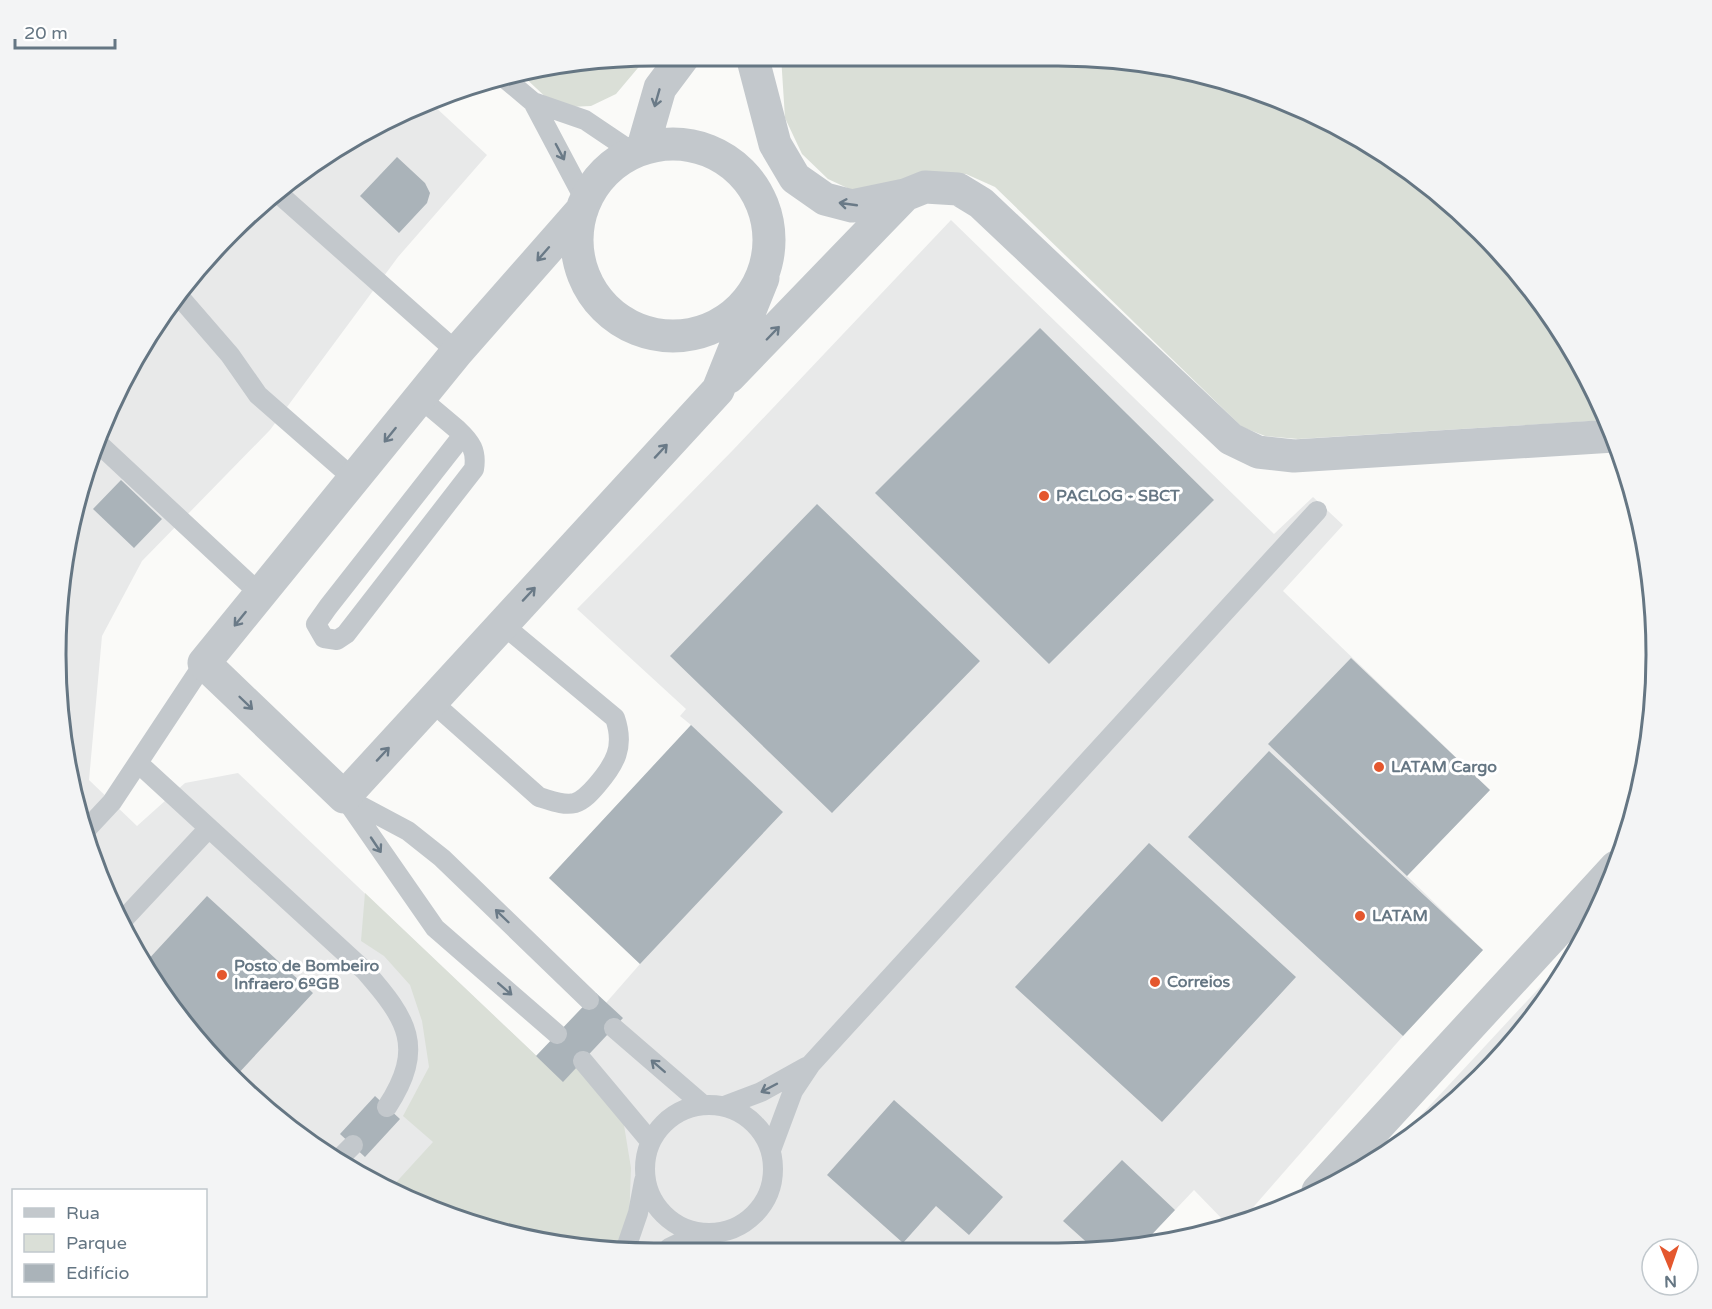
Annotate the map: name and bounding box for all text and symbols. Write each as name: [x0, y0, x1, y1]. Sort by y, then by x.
scale bar: [15, 12, 116, 50]
text: 20 m: [24, 22, 68, 44]
one-way arrow: [651, 88, 662, 107]
one-way arrow: [554, 143, 566, 161]
one-way arrow: [839, 198, 859, 209]
one-way arrow: [536, 246, 550, 261]
one-way arrow: [766, 325, 780, 340]
one-way arrow: [383, 427, 396, 443]
one-way arrow: [654, 444, 668, 459]
place label: PACLOG - SBCT: [1056, 486, 1180, 506]
marker: PACLOG - SBCT: [1037, 489, 1051, 503]
one-way arrow: [522, 587, 536, 602]
one-way arrow: [234, 610, 247, 626]
one-way arrow: [239, 696, 254, 711]
one-way arrow: [376, 746, 390, 761]
place label: LATAM Cargo: [1391, 757, 1497, 777]
marker: LATAM Cargo: [1372, 760, 1386, 774]
one-way arrow: [370, 837, 382, 853]
place label: LATAM: [1372, 906, 1428, 926]
one-way arrow: [494, 909, 509, 923]
marker: LATAM: [1353, 909, 1367, 923]
place label: Posto de Bombeiro Infraero 6ºGB: [234, 956, 380, 994]
marker: Posto de Bombeiro Infraero 6ºGB: [215, 968, 229, 982]
place label: Correios: [1167, 972, 1230, 992]
marker: Correios: [1148, 975, 1162, 989]
one-way arrow: [498, 982, 513, 996]
one-way arrow: [651, 1059, 666, 1073]
one-way arrow: [760, 1083, 778, 1094]
legend: [12, 1189, 207, 1297]
text: Rua: [66, 1202, 100, 1224]
text: Parque: [66, 1232, 127, 1254]
north arrow: [1640, 1237, 1700, 1297]
text: Edifício: [66, 1262, 130, 1284]
text: N: [1664, 1271, 1677, 1291]

